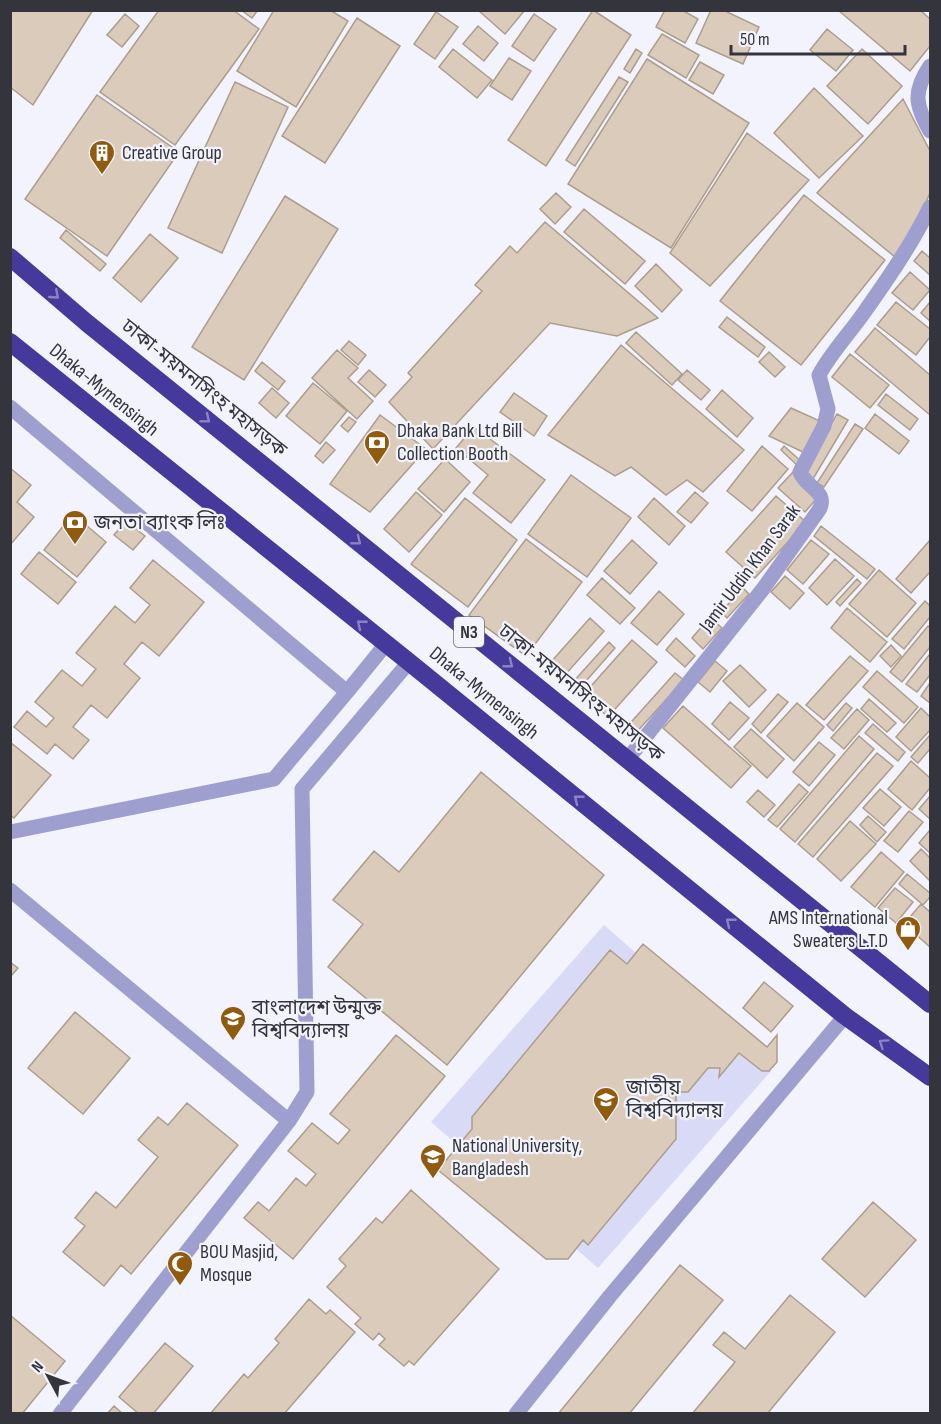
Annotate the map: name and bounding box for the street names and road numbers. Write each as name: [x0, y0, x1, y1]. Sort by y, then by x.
street label: ঢাকা-ময়মনসিংহ মহাসড়ক: [116, 313, 293, 463]
street label: Dhaka-Mymensingh: [44, 339, 164, 441]
street label: Jamir Uddin Khan Sarak: [694, 499, 806, 637]
road number: N3: [454, 617, 484, 647]
street label: ঢাকা-ময়মনসিংহ মহাসড়ক: [493, 618, 670, 768]
street label: Dhaka-Mymensingh: [424, 642, 544, 744]

